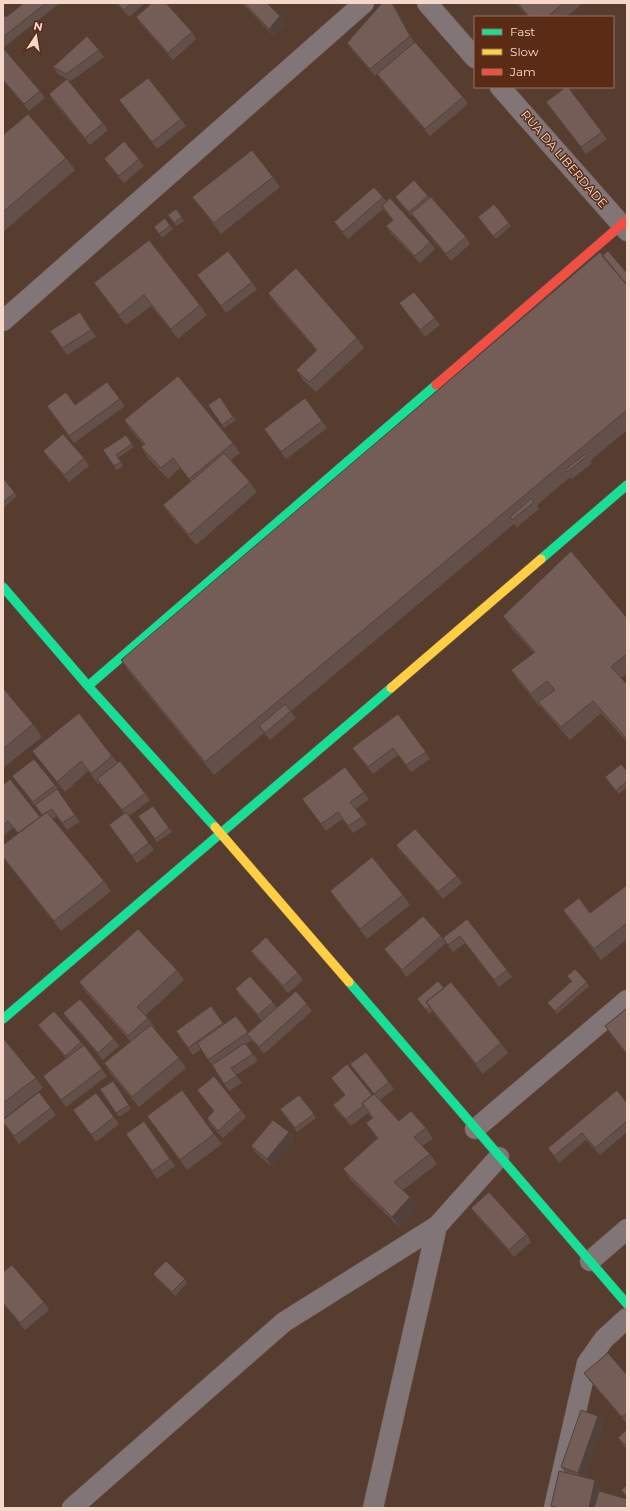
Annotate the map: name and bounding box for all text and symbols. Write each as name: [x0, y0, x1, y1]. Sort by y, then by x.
north arrow: [16, 16, 56, 56]
legend: [474, 16, 614, 88]
text: N: [32, 18, 44, 34]
text: Fast: [510, 24, 535, 39]
text: Slow: [510, 44, 539, 59]
text: Jam: [509, 64, 536, 79]
street label: RUA DA LIBERDADE: [518, 107, 611, 210]

